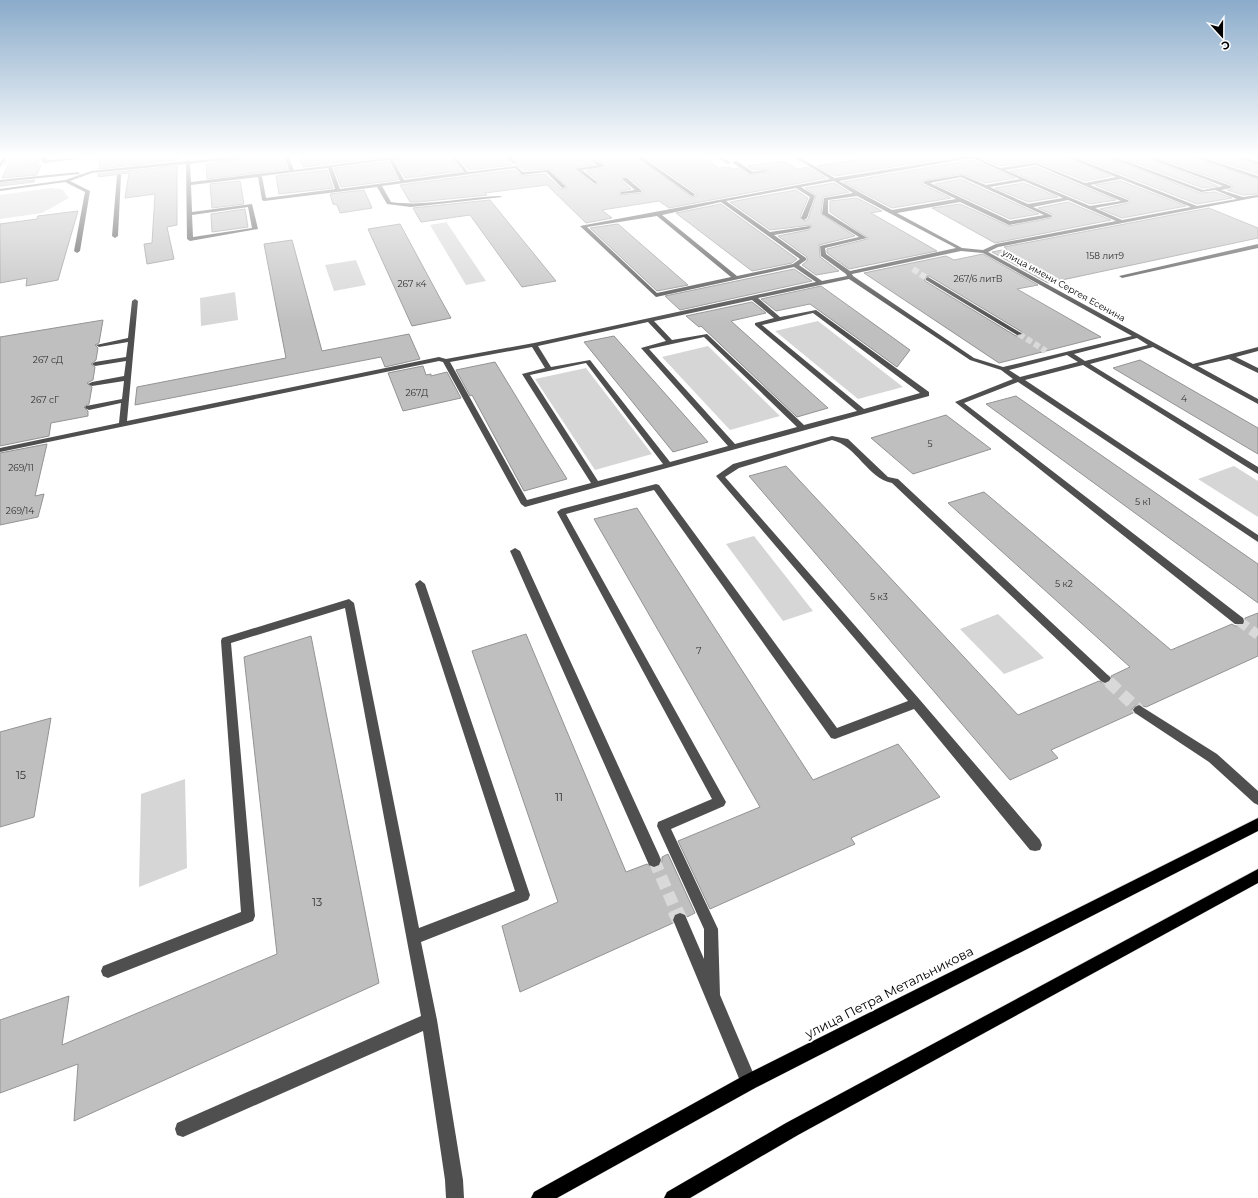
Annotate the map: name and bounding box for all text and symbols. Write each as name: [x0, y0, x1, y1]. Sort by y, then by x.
north arrow: [1202, 16, 1242, 56]
text: С: [1219, 37, 1232, 53]
street label: улица имени Сергея Есенина: [1000, 246, 1128, 324]
house number: 158 лит9: [1086, 250, 1125, 261]
house number: 267/6 литВ: [954, 273, 1003, 284]
house number: 267 к4: [397, 278, 427, 289]
house number: 267 сД: [33, 354, 63, 365]
house number: 267Д: [406, 387, 428, 398]
house number: 4: [1181, 393, 1187, 404]
house number: 267 сГ: [31, 394, 60, 405]
house number: 5: [927, 438, 933, 449]
house number: 269/11: [8, 462, 34, 473]
house number: 5 к1: [1135, 496, 1151, 507]
house number: 269/14: [6, 505, 34, 516]
house number: 5 к2: [1055, 578, 1073, 589]
house number: 5 к3: [870, 591, 888, 602]
house number: 7: [696, 645, 702, 656]
house number: 15: [16, 768, 26, 782]
house number: 11: [555, 790, 563, 804]
house number: 13: [312, 895, 322, 909]
street label: улица Петра Метальникова: [801, 942, 976, 1042]

